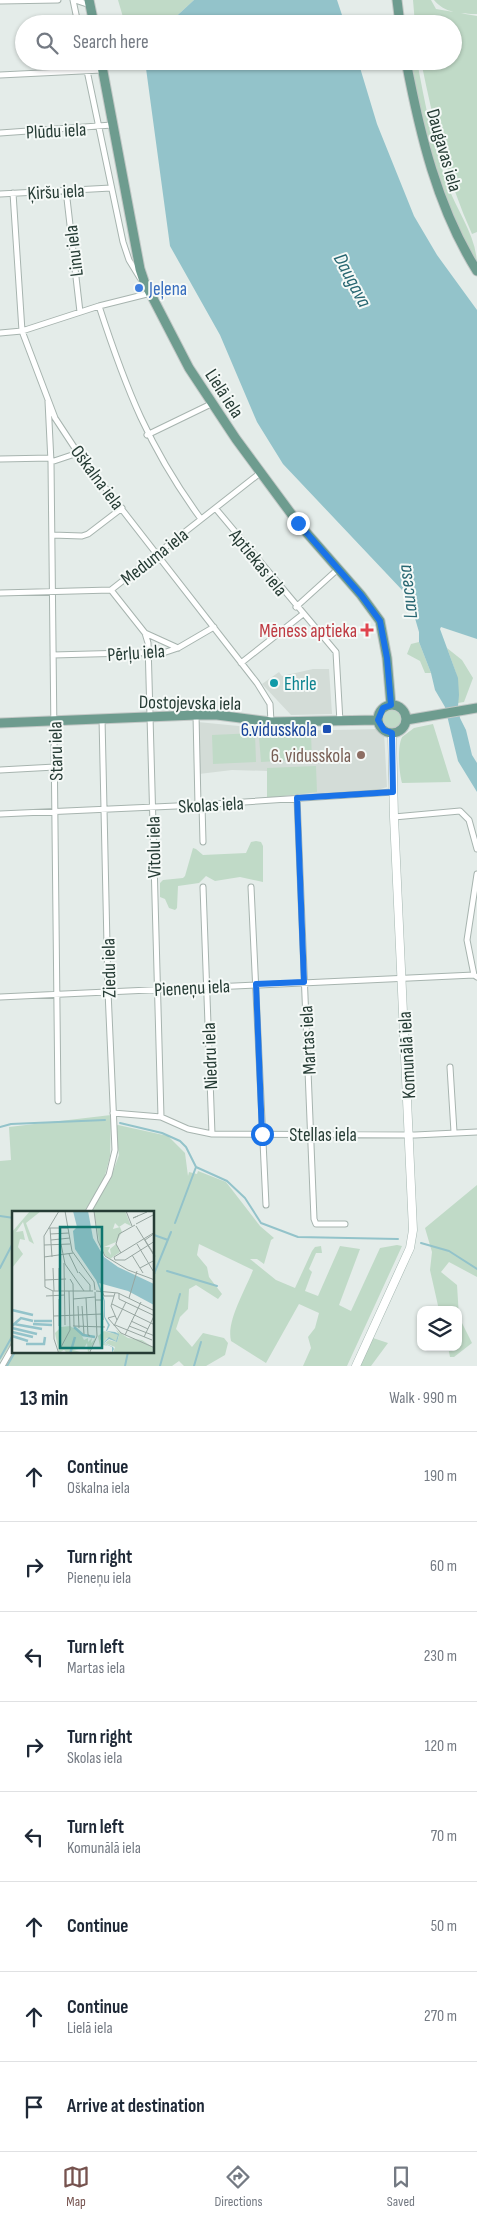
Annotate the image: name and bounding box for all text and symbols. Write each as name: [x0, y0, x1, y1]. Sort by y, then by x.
search box: [15, 15, 462, 70]
icon: search: [33, 29, 61, 57]
text: Search here: [73, 31, 149, 54]
street label: Daugavas iela: [421, 106, 466, 195]
street label: Plūdu iela: [25, 118, 87, 145]
street label: Ķiršu iela: [27, 180, 85, 205]
street label: Linu iela: [60, 224, 89, 278]
water label: Daugava: [328, 249, 376, 312]
place label: Jeļena: [148, 278, 187, 301]
marker: Jeļena: [133, 282, 145, 294]
street label: Lielā iela: [199, 365, 248, 423]
street label: Oškalna iela: [65, 441, 128, 515]
route end: [287, 512, 310, 535]
street label: Meduma iela: [117, 524, 193, 591]
street label: Aptiekas iela: [223, 524, 292, 601]
water label: Laucesa: [393, 564, 423, 620]
place label: Mēness aptieka: [259, 620, 357, 643]
marker: Mēness aptieka: [361, 624, 373, 636]
street label: Pērļu iela: [107, 640, 166, 667]
place label: Ehrle: [284, 673, 317, 696]
marker: Ehrle: [268, 677, 280, 689]
street label: Dostojevska iela: [139, 691, 241, 716]
place label: 6.vidusskola: [241, 719, 317, 742]
street label: Staru iela: [44, 721, 69, 781]
marker: 6.vidusskola: [321, 723, 333, 735]
place label: 6. vidusskola: [271, 745, 351, 768]
marker: 6. vidusskola: [355, 749, 367, 761]
street label: Skolas iela: [178, 792, 244, 819]
street label: Vītolu iela: [142, 816, 167, 878]
street label: Ziedu iela: [97, 938, 122, 998]
street label: Pieneņu iela: [153, 975, 231, 1002]
street label: Martas iela: [295, 1005, 322, 1075]
street label: Komunālā iela: [394, 1011, 421, 1099]
street label: Niedru iela: [198, 1022, 223, 1090]
route start: [251, 1123, 274, 1146]
street label: Stellas iela: [289, 1124, 357, 1147]
inset map: [12, 1211, 155, 1354]
map controls: [417, 1306, 462, 1351]
button: layers: [417, 1306, 462, 1351]
text: 13 min: [20, 1386, 68, 1411]
text: Walk · 990 m: [389, 1389, 457, 1408]
text: Continue: [67, 1456, 128, 1479]
icon: ahead: [20, 1463, 48, 1491]
text: 190 m: [424, 1467, 457, 1486]
text: Oškalna iela: [67, 1479, 130, 1498]
text: Turn right: [67, 1546, 132, 1569]
icon: right: [20, 1553, 48, 1581]
text: 60 m: [430, 1557, 457, 1576]
text: Pieneņu iela: [67, 1569, 131, 1588]
text: Turn left: [67, 1636, 124, 1659]
icon: left: [20, 1643, 48, 1671]
text: 230 m: [424, 1647, 457, 1666]
text: Martas iela: [67, 1659, 125, 1678]
text: Turn right: [67, 1726, 132, 1749]
icon: right: [20, 1733, 48, 1761]
text: 120 m: [425, 1737, 457, 1756]
text: Skolas iela: [67, 1749, 122, 1768]
text: Turn left: [67, 1816, 124, 1839]
icon: left: [20, 1823, 48, 1851]
text: 70 m: [431, 1827, 457, 1846]
text: Komunālā iela: [67, 1839, 141, 1858]
icon: ahead: [20, 1913, 48, 1941]
text: Continue: [67, 1915, 128, 1938]
text: 50 m: [431, 1917, 457, 1936]
text: Continue: [67, 1996, 128, 2019]
icon: ahead: [20, 2003, 48, 2031]
text: 270 m: [424, 2007, 457, 2026]
text: Lielā iela: [67, 2019, 113, 2038]
icon: arrive: [20, 2093, 48, 2121]
text: Arrive at destination: [67, 2095, 205, 2118]
tab: Map: [62, 2163, 90, 2210]
tab: Directions: [214, 2163, 263, 2210]
tab: Saved: [387, 2163, 415, 2210]

